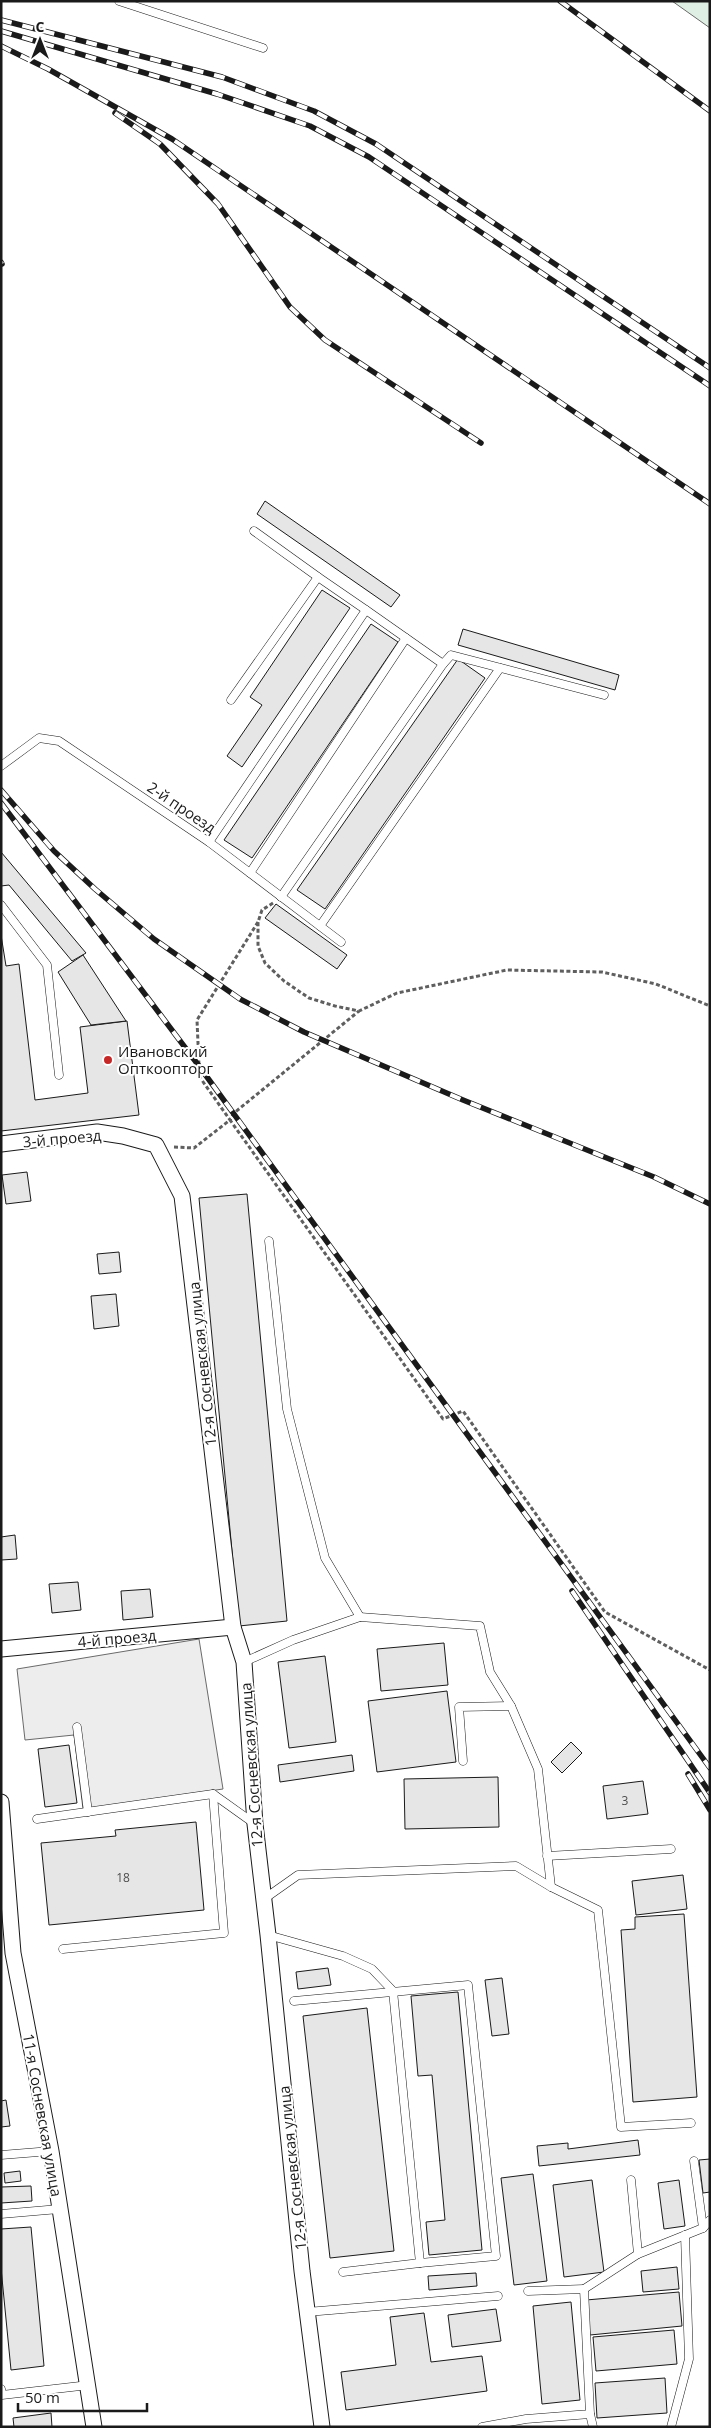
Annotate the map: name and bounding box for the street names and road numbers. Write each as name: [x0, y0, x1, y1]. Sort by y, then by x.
street label: 2-й проезд: [144, 777, 220, 837]
street label: 3-й проезд: [22, 1125, 102, 1151]
street label: 12-я Сосневская улица: [183, 1281, 221, 1447]
street label: 4-й проезд: [77, 1625, 157, 1651]
street label: 12-я Сосневская улица: [235, 1682, 267, 1848]
street label: 11-я Сосневская улица: [19, 2032, 67, 2198]
street label: 12-я Сосневская улица: [273, 2085, 311, 2251]

